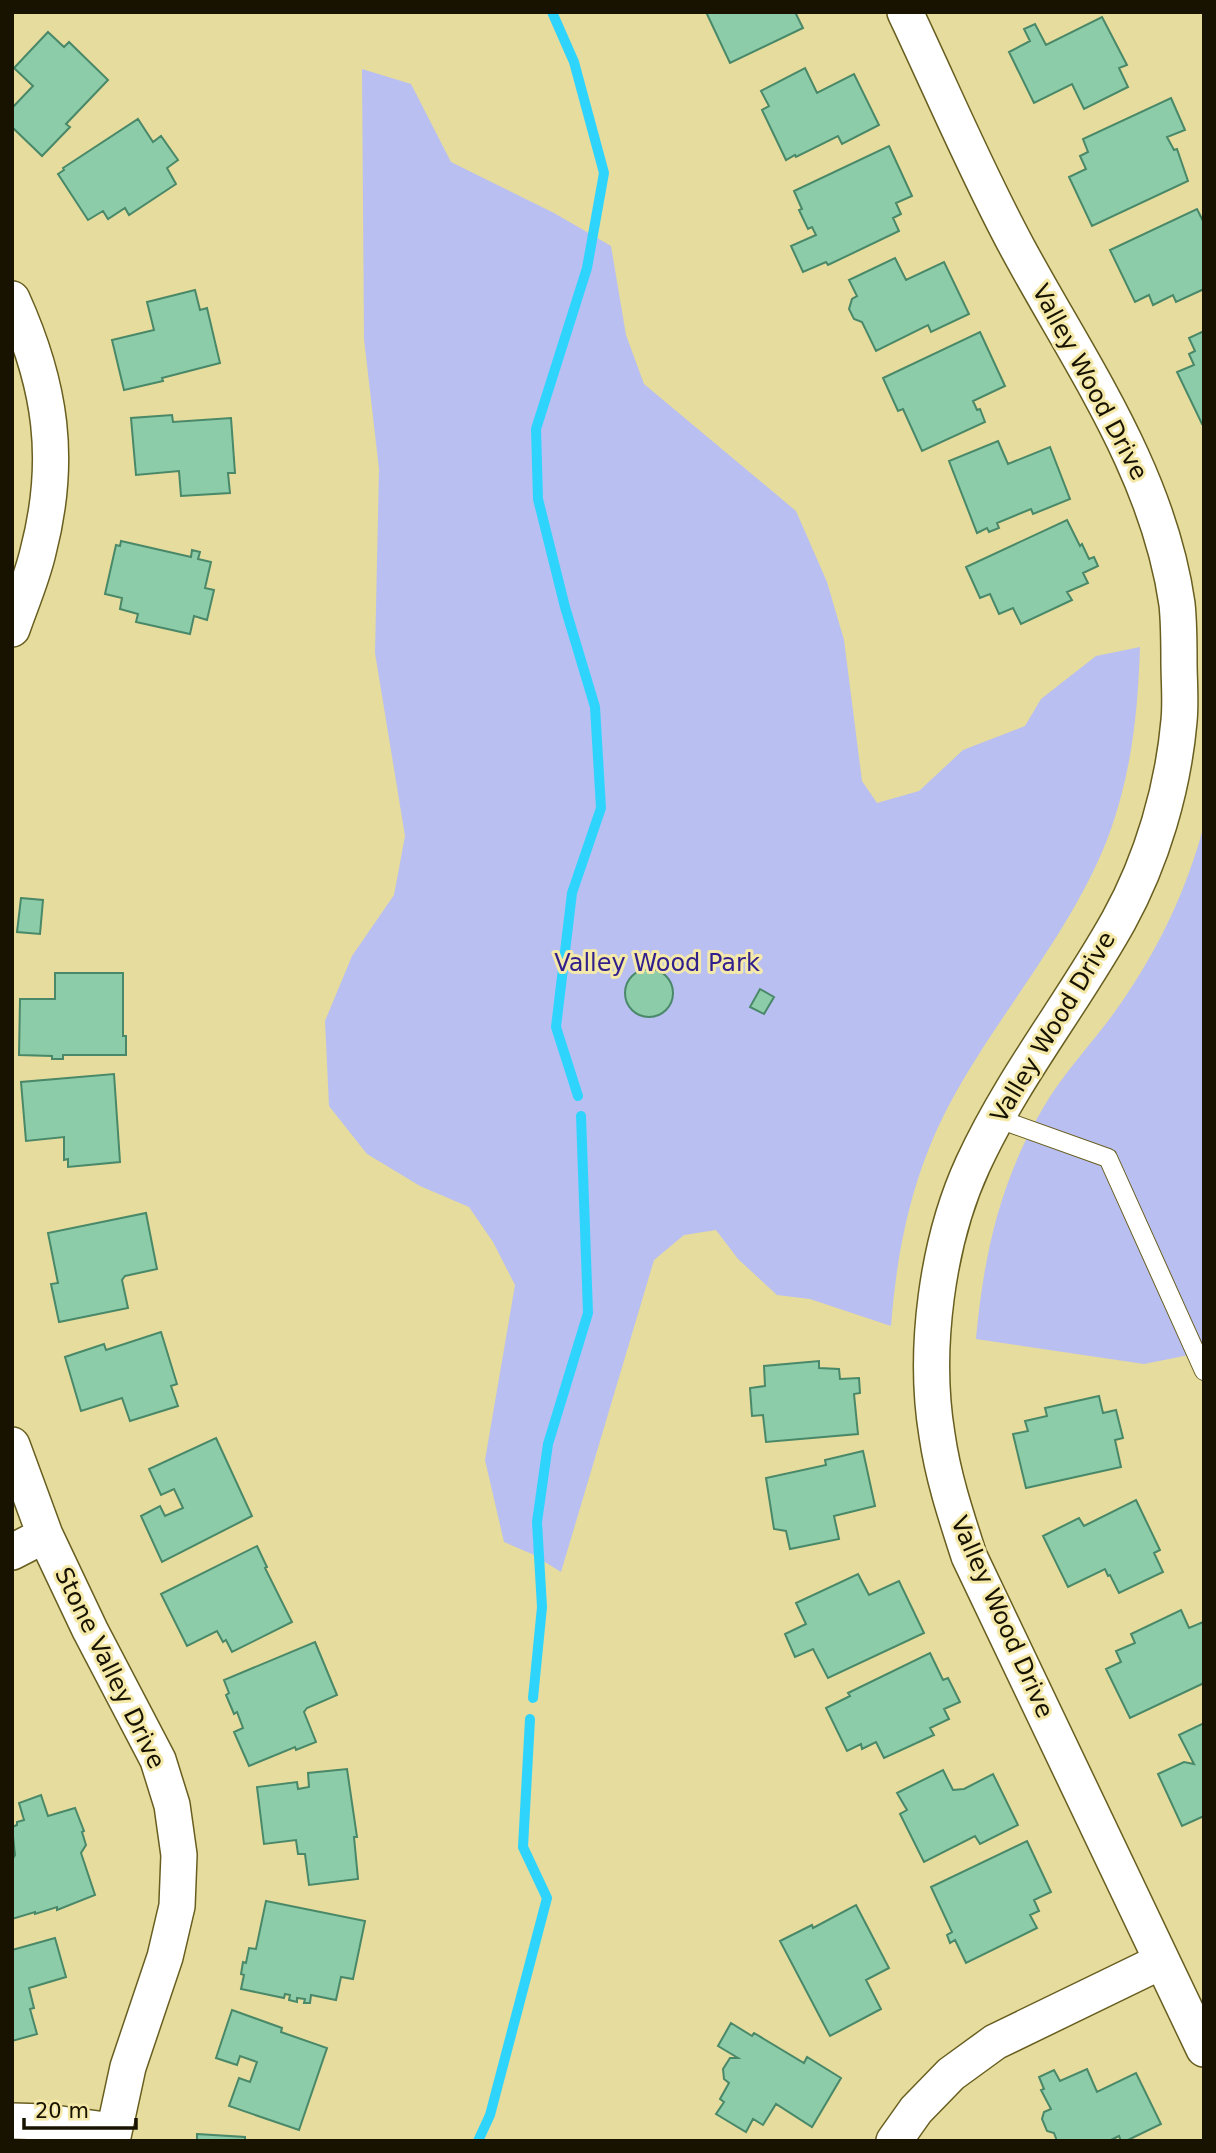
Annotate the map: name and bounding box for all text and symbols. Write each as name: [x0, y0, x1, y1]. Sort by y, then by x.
street label: Valley Wood Drive: [1027, 279, 1153, 485]
street label: Valley Wood Drive: [985, 926, 1121, 1128]
park label: Valley Wood Park: [554, 949, 760, 977]
street label: Valley Wood Drive: [945, 1512, 1059, 1722]
street label: Stone Valley Drive: [49, 1563, 171, 1773]
scale bar: [24, 2086, 136, 2130]
text: 20 m: [35, 2099, 89, 2123]

